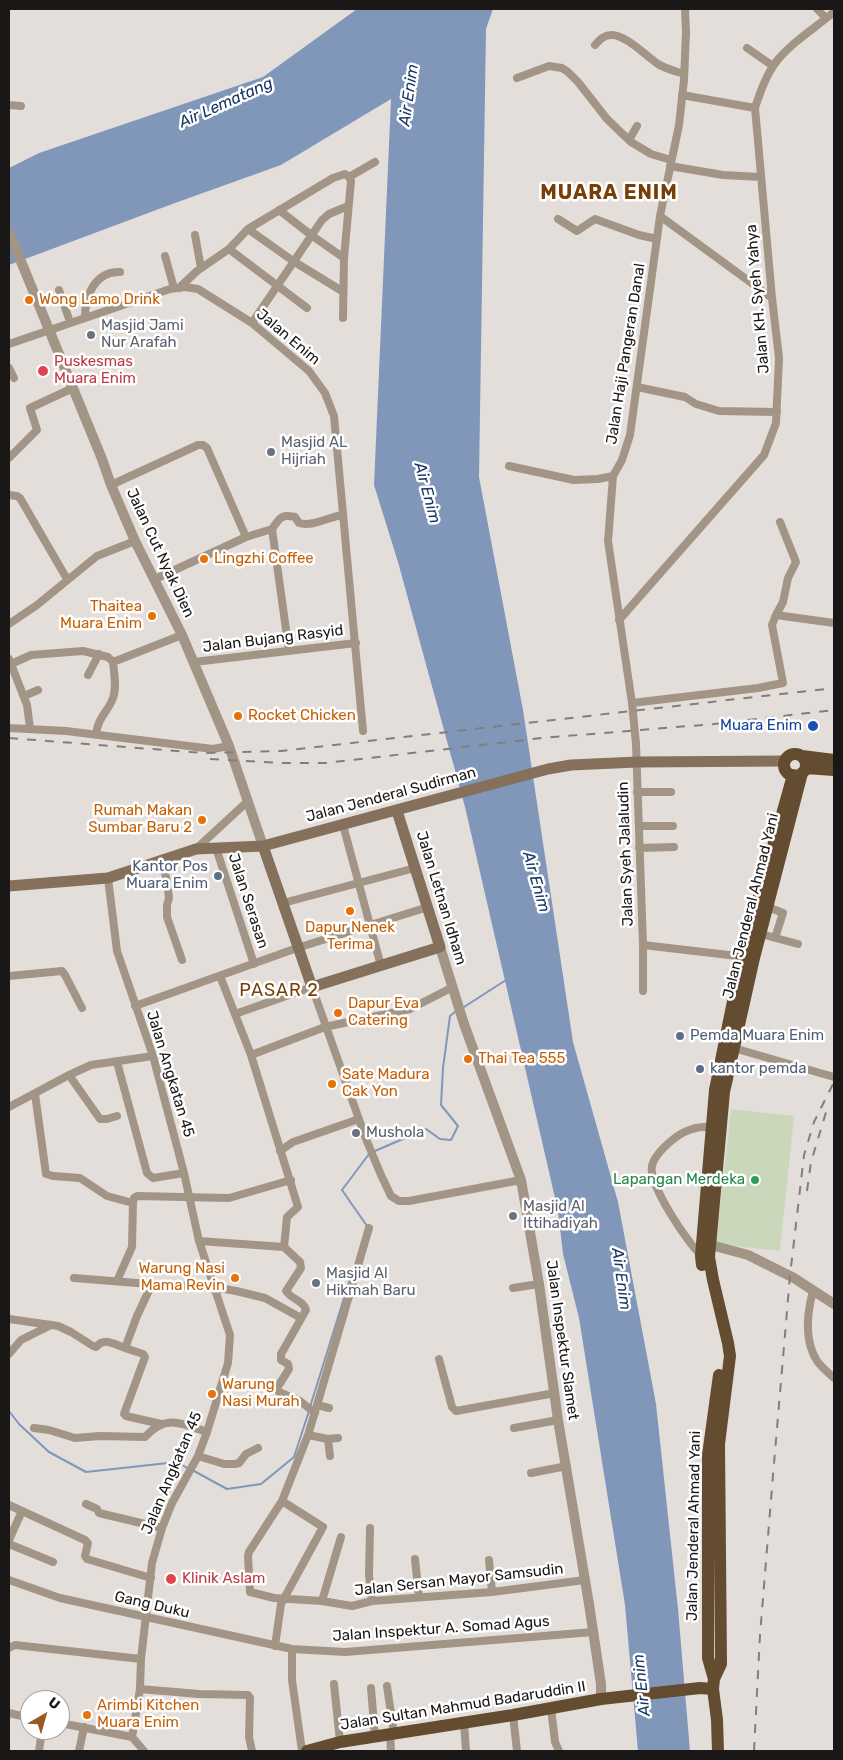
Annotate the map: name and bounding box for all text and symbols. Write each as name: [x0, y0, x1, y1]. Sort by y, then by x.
water label: Air Enim: [395, 63, 423, 127]
water label: Air Lematang: [176, 74, 276, 132]
district label: MUARA ENIM: [539, 181, 679, 205]
street label: Jalan KH. Syeh Yahya: [743, 224, 773, 374]
street label: Jalan Haji Pangeran Danal: [603, 262, 649, 446]
place label: Wong Lamo Drink: [39, 291, 160, 309]
marker: Wong Lamo Drink: [23, 294, 35, 306]
street label: Jalan Enim: [253, 305, 323, 369]
place label: Masjid Jami Nur Arafah: [101, 317, 184, 352]
marker: Masjid Jami Nur Arafah: [85, 329, 97, 341]
place label: Puskesmas Muara Enim: [54, 353, 136, 388]
marker: Puskesmas Muara Enim: [36, 364, 50, 378]
place label: Masjid AL Hijriah: [281, 434, 347, 469]
marker: Masjid AL Hijriah: [265, 446, 277, 458]
water label: Air Enim: [410, 460, 444, 526]
street label: Jalan Cut Nyak Dien: [122, 486, 198, 620]
place label: Lingzhi Coffee: [214, 550, 314, 568]
marker: Lingzhi Coffee: [198, 553, 210, 565]
place label: Thaitea Muara Enim: [60, 598, 142, 633]
marker: Thaitea Muara Enim: [146, 610, 158, 622]
street label: Jalan Bujang Rasyid: [202, 621, 344, 657]
place label: Rocket Chicken: [248, 707, 356, 725]
marker: Rocket Chicken: [232, 710, 244, 722]
place label: Muara Enim: [720, 717, 802, 735]
marker: Muara Enim: [806, 719, 820, 733]
street label: Jalan Jenderal Sudirman: [304, 764, 478, 826]
street label: Jalan Syeh Jalaludin: [614, 781, 638, 927]
place label: Rumah Makan Sumbar Baru 2: [88, 802, 192, 837]
street label: Jalan Jenderal Ahmad Yani: [719, 811, 783, 1001]
marker: Rumah Makan Sumbar Baru 2: [196, 814, 208, 826]
street label: Jalan Letnan Idham: [412, 829, 470, 967]
water label: Air Enim: [518, 849, 554, 915]
street label: Jalan Serasan: [224, 851, 272, 951]
place label: Kantor Pos Muara Enim: [126, 858, 208, 893]
marker: Kantor Pos Muara Enim: [212, 870, 224, 882]
marker: Dapur Nenek Terima: [344, 905, 356, 917]
place label: Dapur Nenek Terima: [305, 919, 395, 954]
district label: PASAR 2: [238, 980, 320, 1002]
place label: Dapur Eva Catering: [348, 995, 419, 1030]
marker: Dapur Eva Catering: [332, 1007, 344, 1019]
street label: Jalan Angkatan 45: [142, 1009, 198, 1139]
place label: Pemda Muara Enim: [690, 1027, 824, 1045]
marker: Pemda Muara Enim: [674, 1030, 686, 1042]
place label: Thai Tea 555: [478, 1050, 565, 1068]
marker: Thai Tea 555: [462, 1053, 474, 1065]
place label: kantor pemda: [710, 1060, 807, 1078]
marker: kantor pemda: [694, 1063, 706, 1075]
place label: Sate Madura Cak Yon: [342, 1066, 429, 1101]
marker: Sate Madura Cak Yon: [326, 1078, 338, 1090]
place label: Mushola: [366, 1124, 424, 1142]
marker: Mushola: [350, 1127, 362, 1139]
place label: Lapangan Merdeka: [613, 1171, 745, 1189]
marker: Lapangan Merdeka: [749, 1174, 761, 1186]
place label: Masjid Al Ittihadiyah: [523, 1198, 598, 1233]
marker: Masjid Al Ittihadiyah: [507, 1210, 519, 1222]
water label: Air Enim: [607, 1247, 635, 1311]
street label: Jalan Inspektur Slamet: [542, 1259, 582, 1421]
place label: Warung Nasi Mama Revin: [139, 1260, 225, 1295]
place label: Masjid Al Hikmah Baru: [326, 1265, 416, 1300]
marker: Warung Nasi Mama Revin: [229, 1272, 241, 1284]
marker: Masjid Al Hikmah Baru: [310, 1277, 322, 1289]
place label: Warung Nasi Murah: [222, 1376, 300, 1411]
marker: Warung Nasi Murah: [206, 1388, 218, 1400]
street label: Jalan Angkatan 45: [138, 1409, 206, 1537]
street label: Jalan Jenderal Ahmad Yani: [683, 1431, 705, 1621]
street label: Jalan Sersan Mayor Samsudin: [354, 1560, 564, 1600]
place label: Klinik Aslam: [182, 1570, 265, 1588]
marker: Klinik Aslam: [164, 1572, 178, 1586]
street label: Gang Duku: [113, 1588, 191, 1622]
street label: Jalan Inspektur A. Somad Agus: [332, 1612, 550, 1646]
water label: Air Enim: [629, 1653, 655, 1717]
street label: Jalan Sultan Mahmud Badaruddin II: [339, 1678, 587, 1734]
north arrow: [20, 1690, 70, 1740]
text: U: [45, 1694, 63, 1713]
place label: Arimbi Kitchen Muara Enim: [97, 1697, 199, 1732]
marker: Arimbi Kitchen Muara Enim: [81, 1709, 93, 1721]

